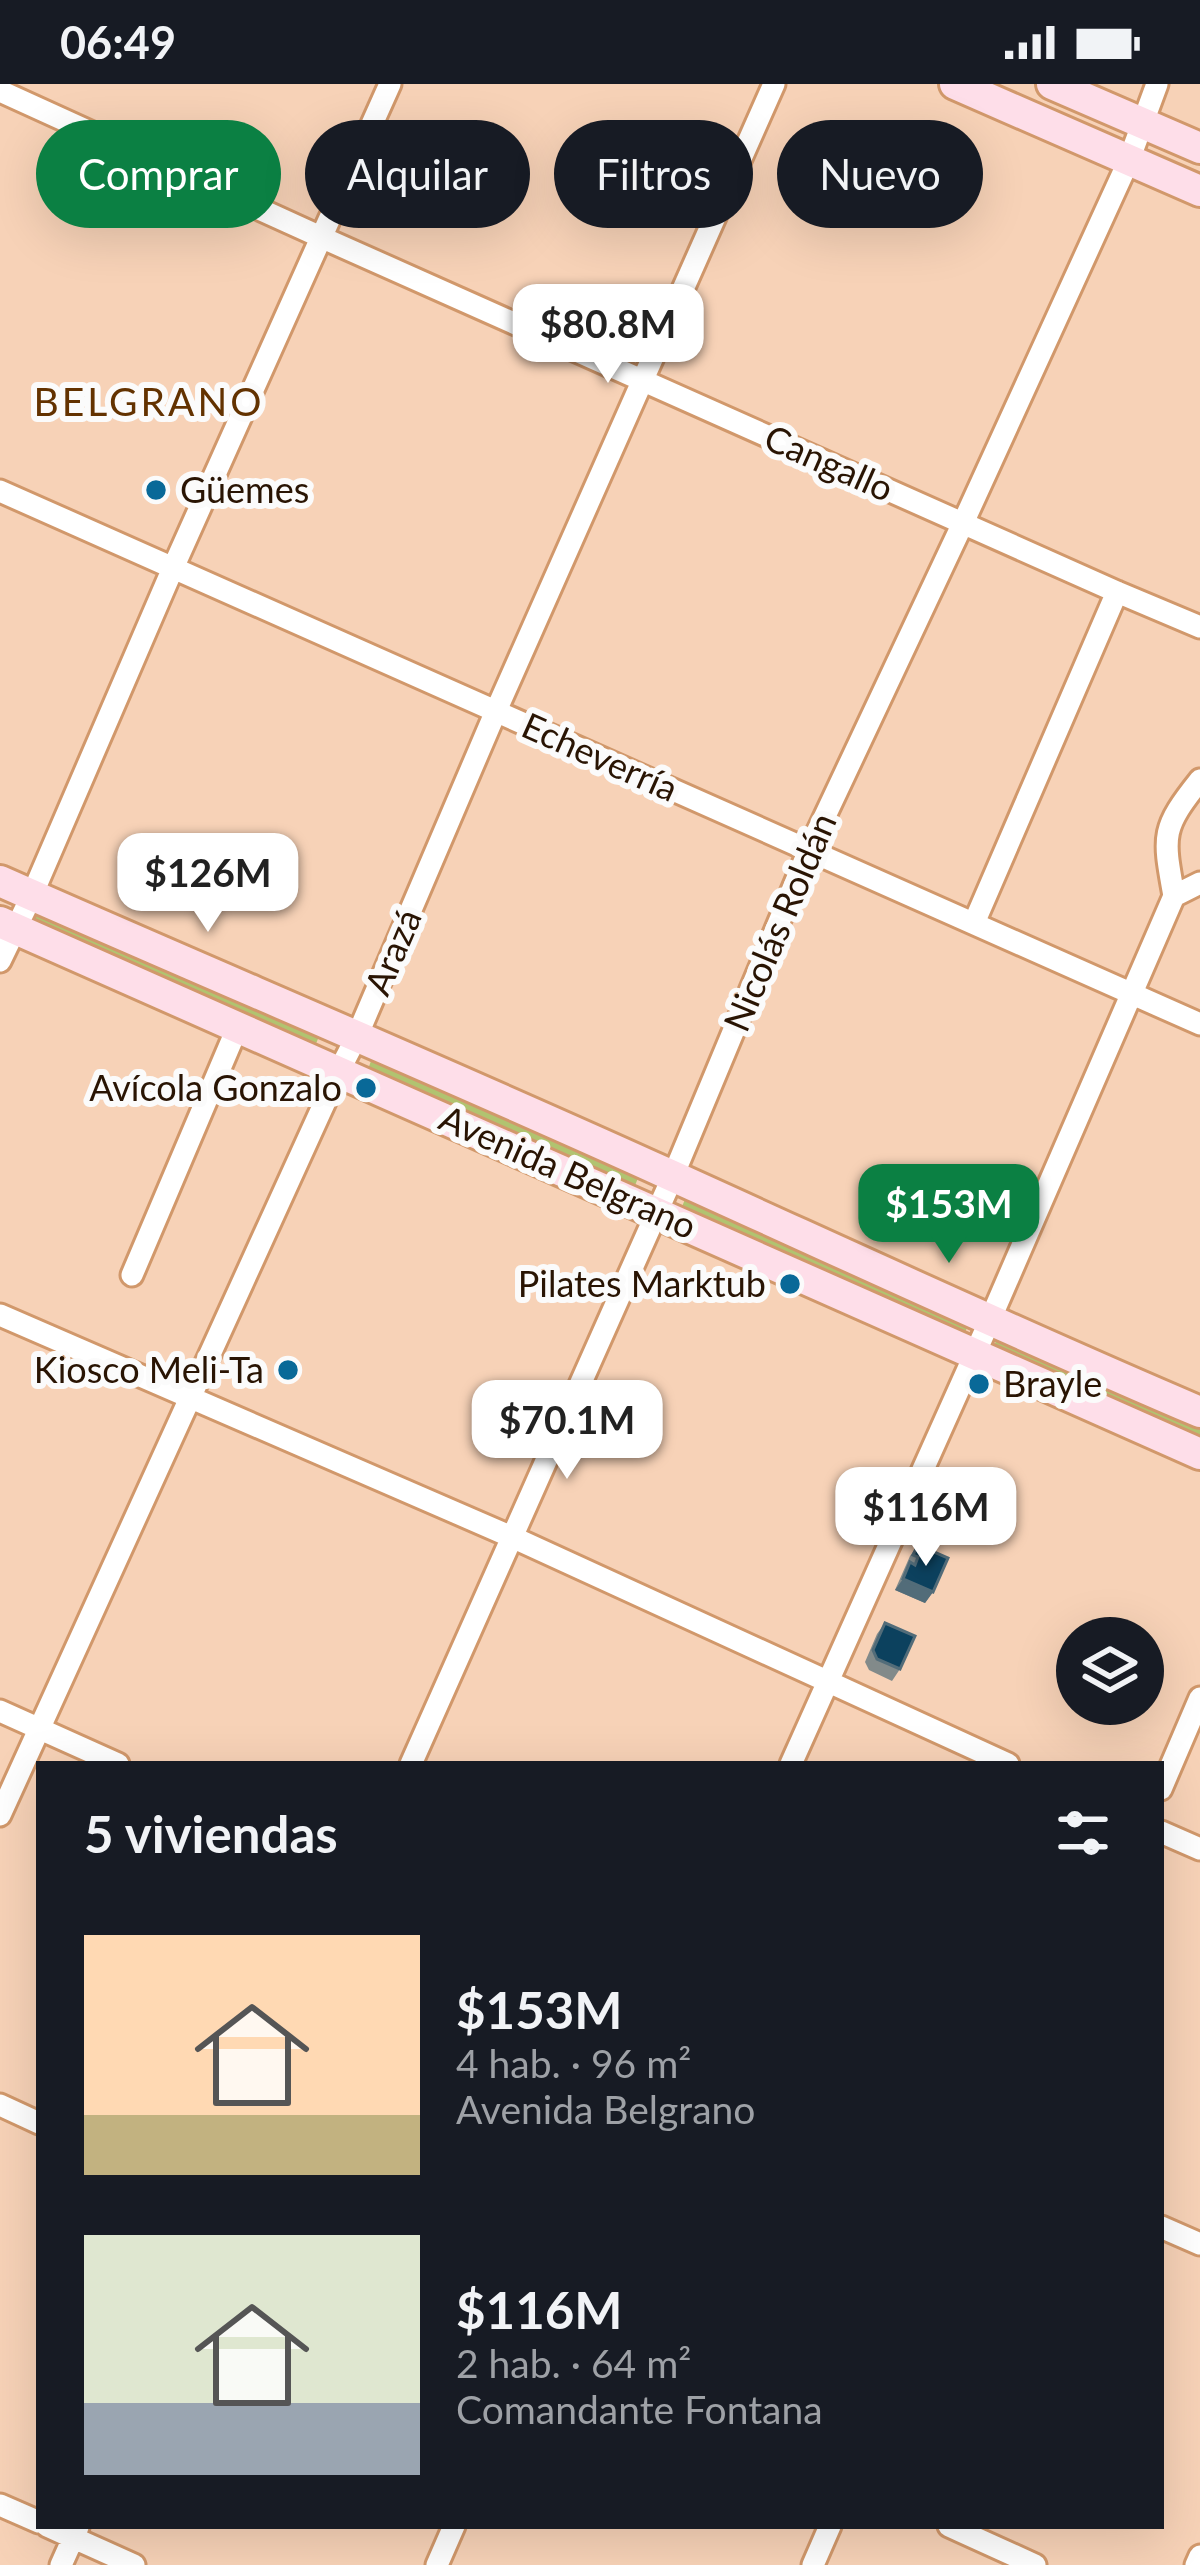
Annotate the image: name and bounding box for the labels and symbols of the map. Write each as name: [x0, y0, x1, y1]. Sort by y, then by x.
pin: $80.8M: [510, 284, 706, 386]
district label: BELGRANO: [34, 378, 264, 424]
street label: Cangallo: [758, 414, 900, 510]
place label: Güemes: [180, 467, 309, 511]
marker: Güemes: [143, 477, 169, 503]
street label: Echeverría: [516, 702, 685, 810]
street label: Nicolás Roldán: [713, 806, 845, 1037]
pin: $126M: [124, 833, 292, 935]
street label: Arazá: [354, 902, 430, 1001]
place label: Avícola Gonzalo: [89, 1065, 342, 1109]
marker: Avícola Gonzalo: [353, 1075, 379, 1101]
street label: Avenida Belgrano: [433, 1095, 704, 1247]
pin: $153M: [865, 1164, 1033, 1266]
place label: Pilates Marktub: [518, 1261, 766, 1305]
marker: Pilates Marktub: [777, 1271, 803, 1297]
place label: Kiosco Meli-Ta: [34, 1347, 264, 1391]
marker: Kiosco Meli-Ta: [275, 1357, 301, 1383]
place label: Brayle: [1003, 1361, 1102, 1405]
marker: Brayle: [966, 1371, 992, 1397]
pin: $70.1M: [469, 1380, 665, 1482]
pin: $116M: [842, 1467, 1010, 1569]

